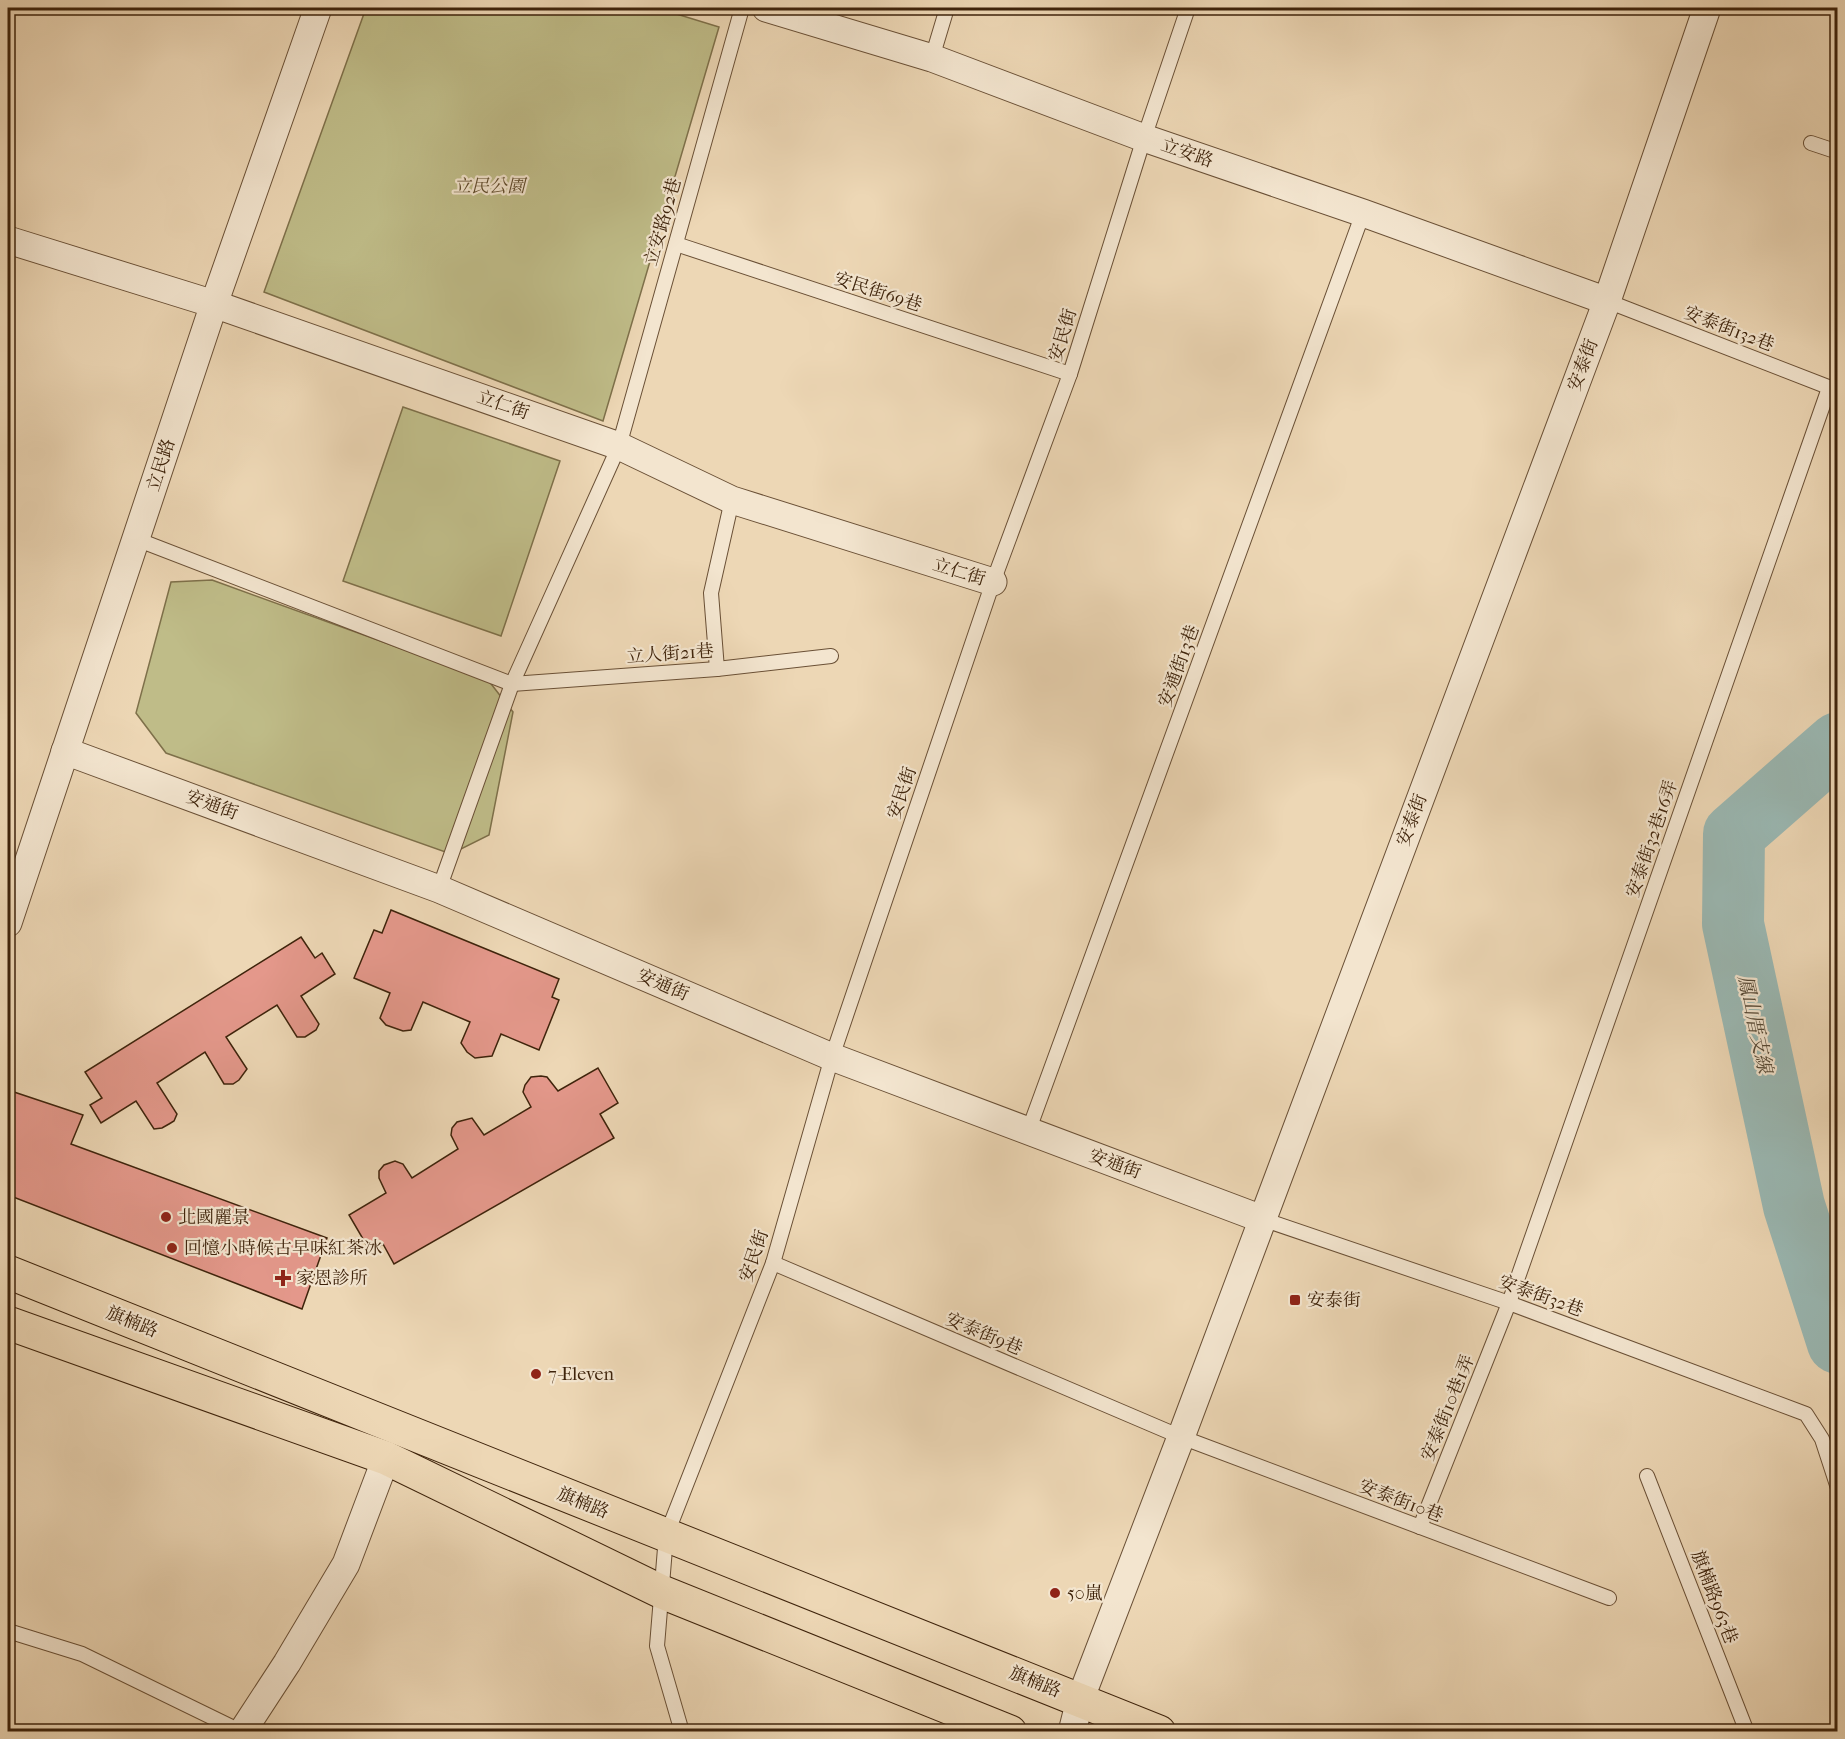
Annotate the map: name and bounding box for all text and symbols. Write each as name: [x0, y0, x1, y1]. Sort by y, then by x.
street label: 立安路: [1158, 134, 1216, 172]
park label: 立民公園: [453, 176, 528, 197]
street label: 立安路92巷: [640, 176, 686, 268]
street label: 安民街69巷: [831, 268, 925, 316]
street label: 安泰街132巷: [1681, 302, 1777, 356]
street label: 安民街: [1045, 306, 1081, 364]
street label: 安泰街: [1564, 336, 1602, 394]
street label: 立仁街: [474, 386, 532, 424]
street label: 立民路: [143, 436, 179, 494]
street label: 立仁街: [930, 554, 988, 590]
street label: 安通街13巷: [1154, 622, 1204, 710]
street label: 立人街21巷: [626, 640, 714, 668]
street label: 安民街: [883, 764, 921, 822]
street label: 安泰街32巷16弄: [1622, 778, 1682, 900]
street label: 安通街: [183, 786, 241, 824]
street label: 安泰街: [1393, 791, 1431, 849]
street label: 安通街: [634, 965, 692, 1005]
water label: 鳳山厝支線: [1733, 973, 1777, 1077]
street label: 安通街: [1086, 1145, 1144, 1183]
place label: 北國麗景: [178, 1207, 250, 1228]
marker: 北國麗景: [159, 1210, 173, 1224]
street label: 安民街: [735, 1227, 773, 1285]
place label: 回憶小時候古早味紅茶冰: [184, 1238, 382, 1259]
marker: 回憶小時候古早味紅茶冰: [165, 1241, 179, 1255]
place label: 家恩診所: [296, 1268, 368, 1289]
marker: 家恩診所: [274, 1269, 292, 1287]
street label: 安泰街32巷: [1496, 1271, 1586, 1321]
place label: 安泰街: [1307, 1290, 1361, 1311]
marker: 安泰街: [1288, 1293, 1302, 1307]
street label: 旗楠路: [103, 1302, 161, 1342]
street label: 安泰街9巷: [942, 1308, 1026, 1360]
street label: 安泰街10巷1弄: [1417, 1352, 1479, 1464]
place label: 7-Eleven: [548, 1364, 614, 1385]
marker: 7-Eleven: [529, 1367, 543, 1381]
street label: 安泰街10巷: [1356, 1475, 1446, 1527]
street label: 旗楠路: [554, 1483, 612, 1523]
street label: 旗楠路963巷: [1687, 1547, 1741, 1647]
place label: 50嵐: [1067, 1583, 1103, 1604]
marker: 50嵐: [1048, 1586, 1062, 1600]
street label: 旗楠路: [1006, 1662, 1064, 1702]

